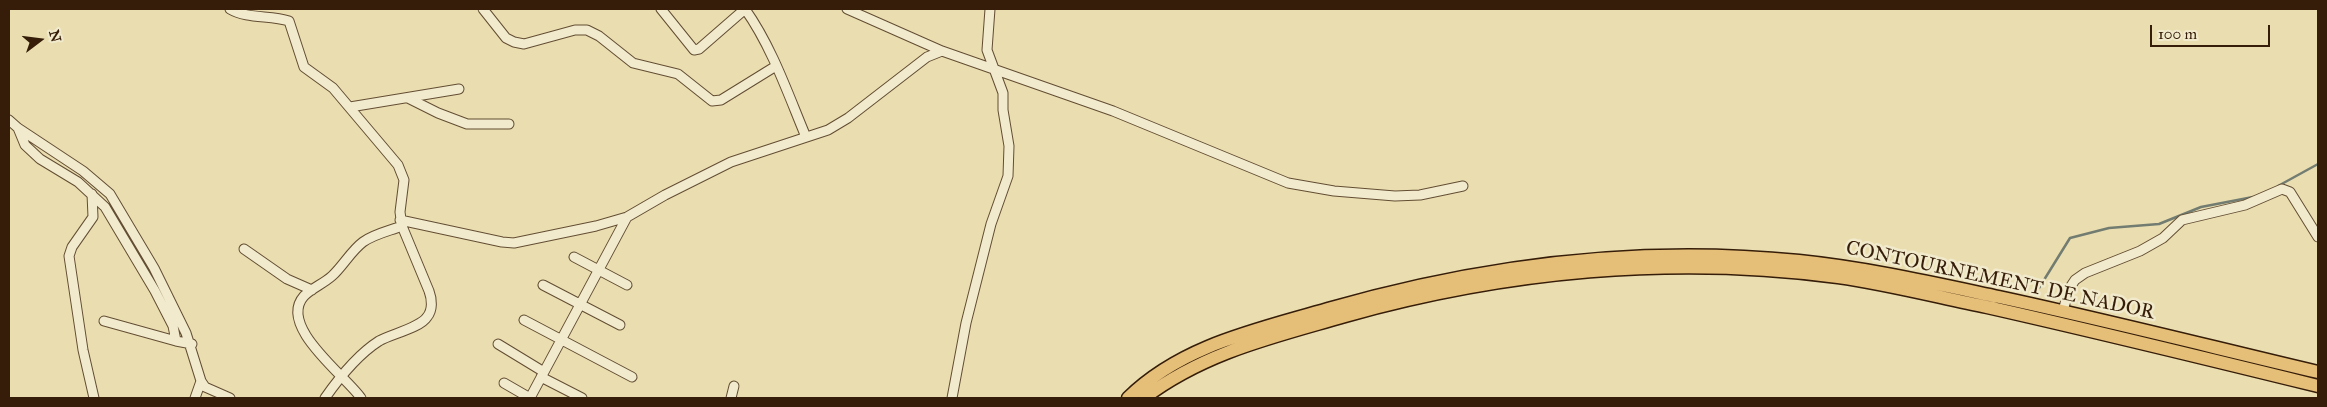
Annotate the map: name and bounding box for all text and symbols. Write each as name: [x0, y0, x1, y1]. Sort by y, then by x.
north arrow: [15, 15, 65, 65]
scale bar: [2152, 15, 2272, 47]
text: 100 m: [2158, 25, 2197, 43]
text: N: [45, 28, 65, 44]
street label: CONTOURNEMENT DE NADOR: [1844, 237, 2156, 325]

